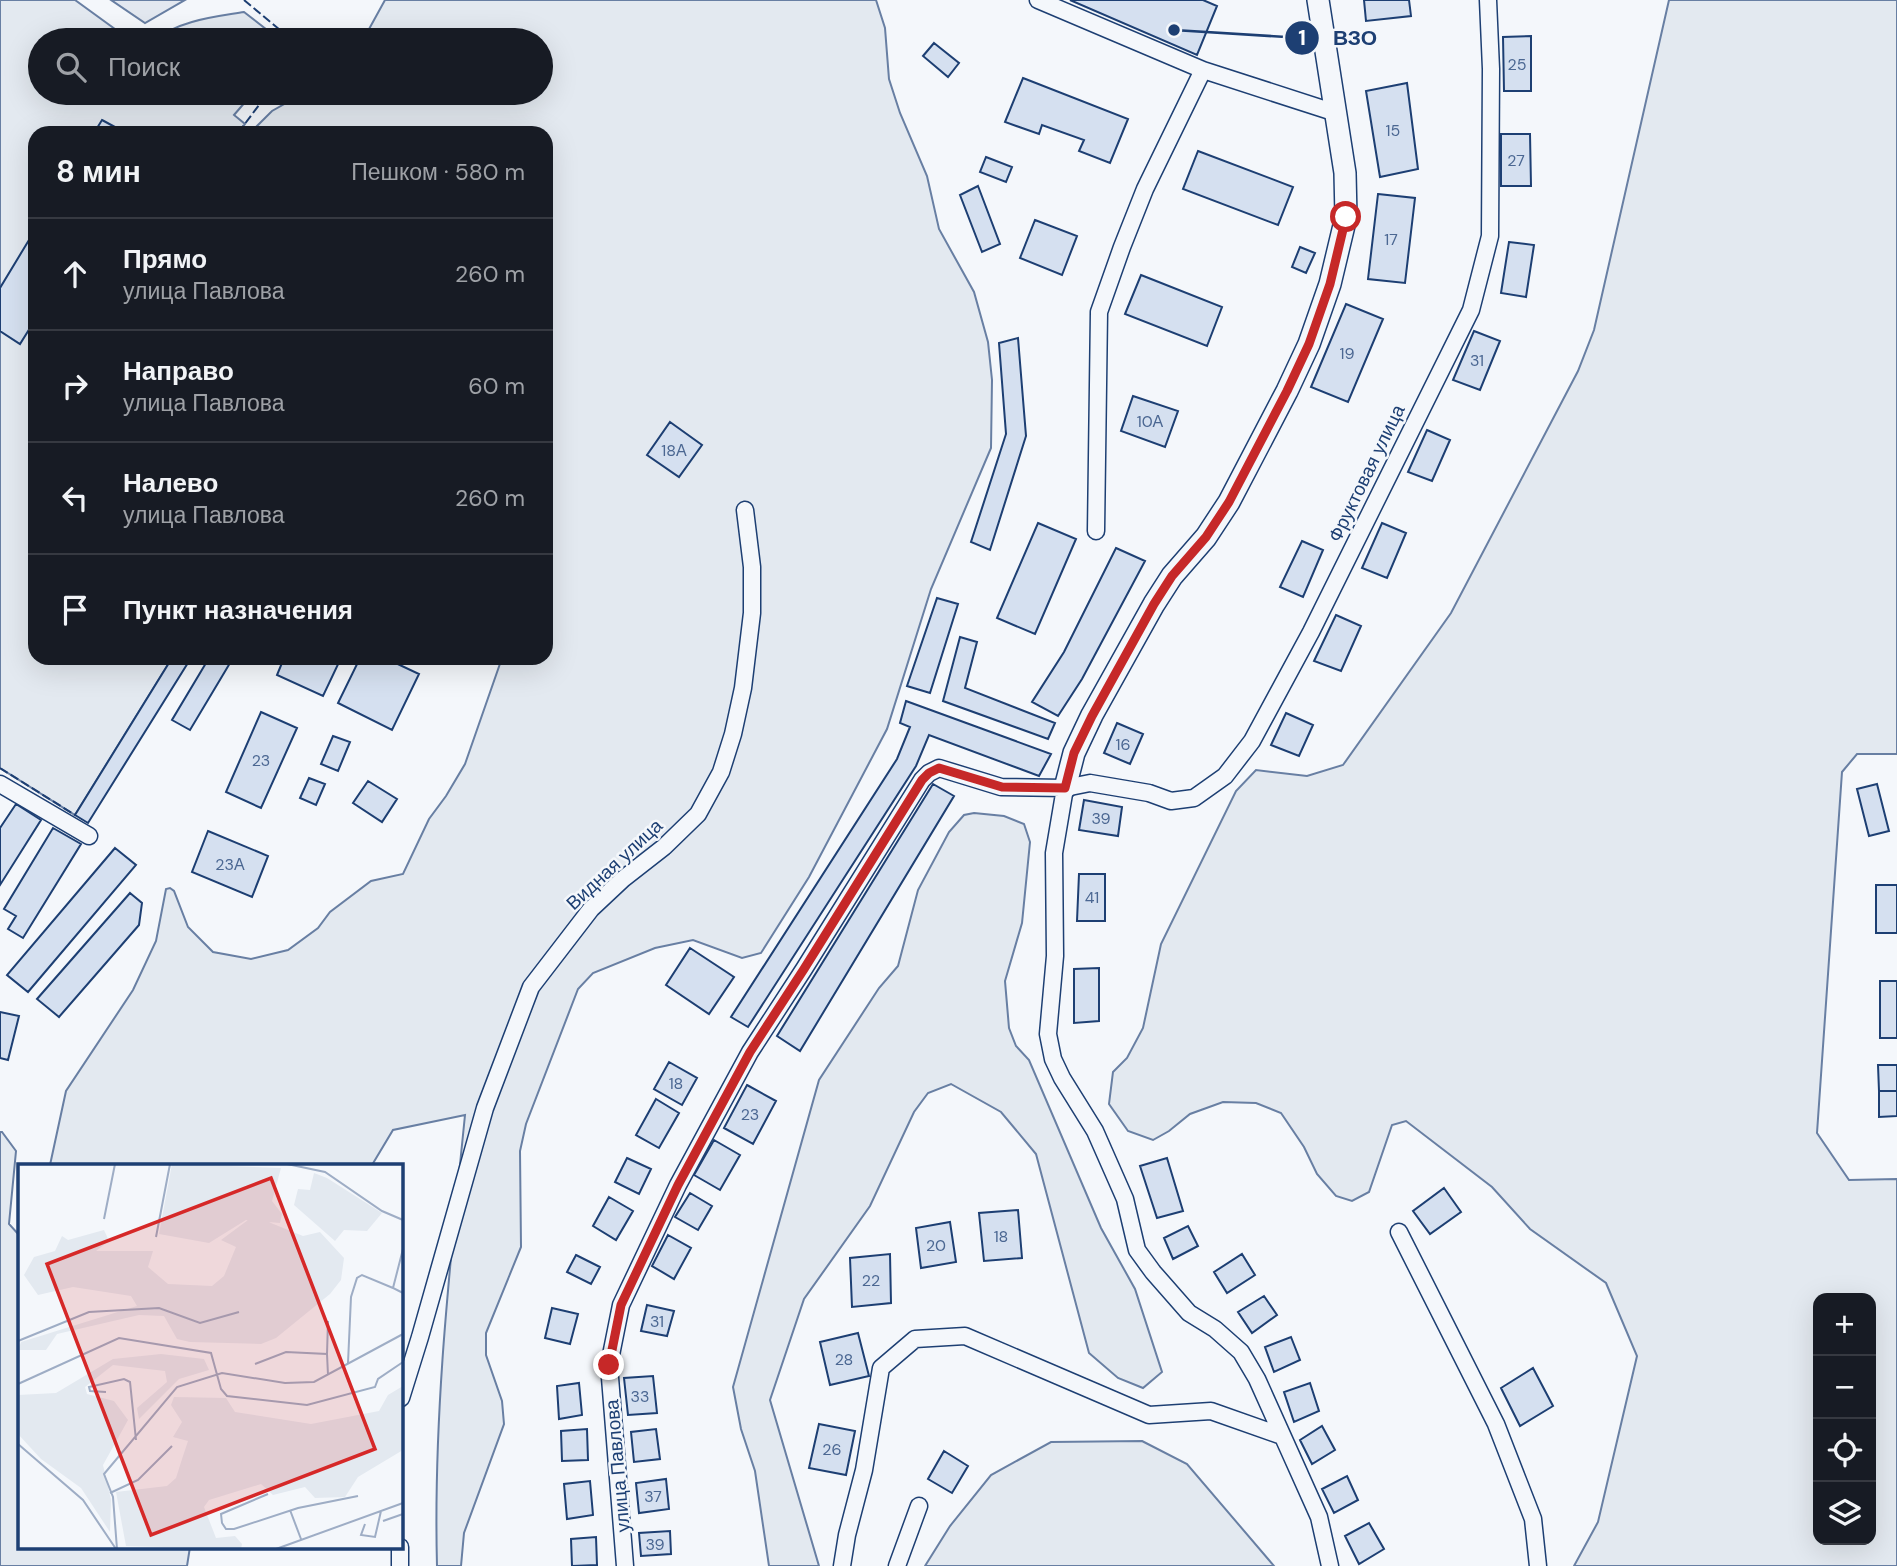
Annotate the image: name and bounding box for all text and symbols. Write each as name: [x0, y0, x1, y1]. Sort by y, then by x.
callout: ВЗО: [1284, 17, 1391, 59]
text: 1: [1298, 24, 1306, 52]
text: ВЗО: [1333, 24, 1377, 52]
search box: [28, 28, 553, 105]
icon: search: [52, 48, 90, 86]
text: Поиск: [108, 50, 180, 84]
house number: 25: [1508, 54, 1526, 75]
house number: 15: [1386, 120, 1400, 141]
house number: 27: [1507, 150, 1525, 171]
text: 8 мин: [56, 152, 141, 191]
text: Пешком · 580 m: [351, 157, 525, 187]
route start: [1330, 201, 1361, 232]
house number: 17: [1384, 229, 1398, 250]
text: Прямо: [123, 242, 207, 276]
icon: ahead: [56, 255, 94, 293]
text: 260 m: [455, 259, 525, 289]
text: улица Павлова: [123, 276, 285, 306]
house number: 19: [1339, 343, 1355, 364]
house number: 31: [1470, 350, 1484, 371]
text: Направо: [123, 354, 234, 388]
icon: right: [56, 367, 94, 405]
text: 60 m: [468, 371, 525, 401]
text: улица Павлова: [123, 388, 285, 418]
street label: Фруктовая улица: [1322, 400, 1411, 546]
house number: 10А: [1137, 411, 1164, 432]
house number: 18А: [661, 440, 687, 461]
text: Налево: [123, 466, 218, 500]
icon: left: [56, 479, 94, 517]
text: 260 m: [455, 483, 525, 513]
text: улица Павлова: [123, 500, 285, 530]
icon: arrive: [56, 591, 94, 629]
text: Пункт назначения: [123, 593, 353, 627]
house number: 16: [1115, 734, 1131, 755]
house number: 23: [252, 750, 270, 771]
house number: 39: [1091, 808, 1111, 829]
street label: Видная улица: [561, 813, 668, 915]
house number: 23А: [215, 854, 245, 875]
house number: 41: [1085, 887, 1099, 908]
house number: 18: [669, 1073, 683, 1094]
house number: 23: [741, 1104, 759, 1125]
inset map: [18, 1164, 402, 1548]
house number: 18: [994, 1226, 1008, 1247]
house number: 20: [926, 1235, 946, 1256]
house number: 22: [862, 1270, 880, 1291]
map controls: [1813, 1293, 1876, 1545]
button: +: [1813, 1293, 1876, 1356]
house number: 31: [650, 1311, 664, 1332]
route end: [593, 1349, 624, 1380]
house number: 28: [835, 1349, 853, 1370]
button: −: [1813, 1356, 1876, 1419]
house number: 33: [631, 1386, 649, 1407]
street label: улица Павлова: [599, 1398, 636, 1534]
button: locate: [1813, 1419, 1876, 1482]
house number: 26: [822, 1439, 842, 1460]
button: layers: [1813, 1482, 1876, 1545]
house number: 37: [644, 1486, 662, 1507]
house number: 39: [645, 1534, 665, 1555]

